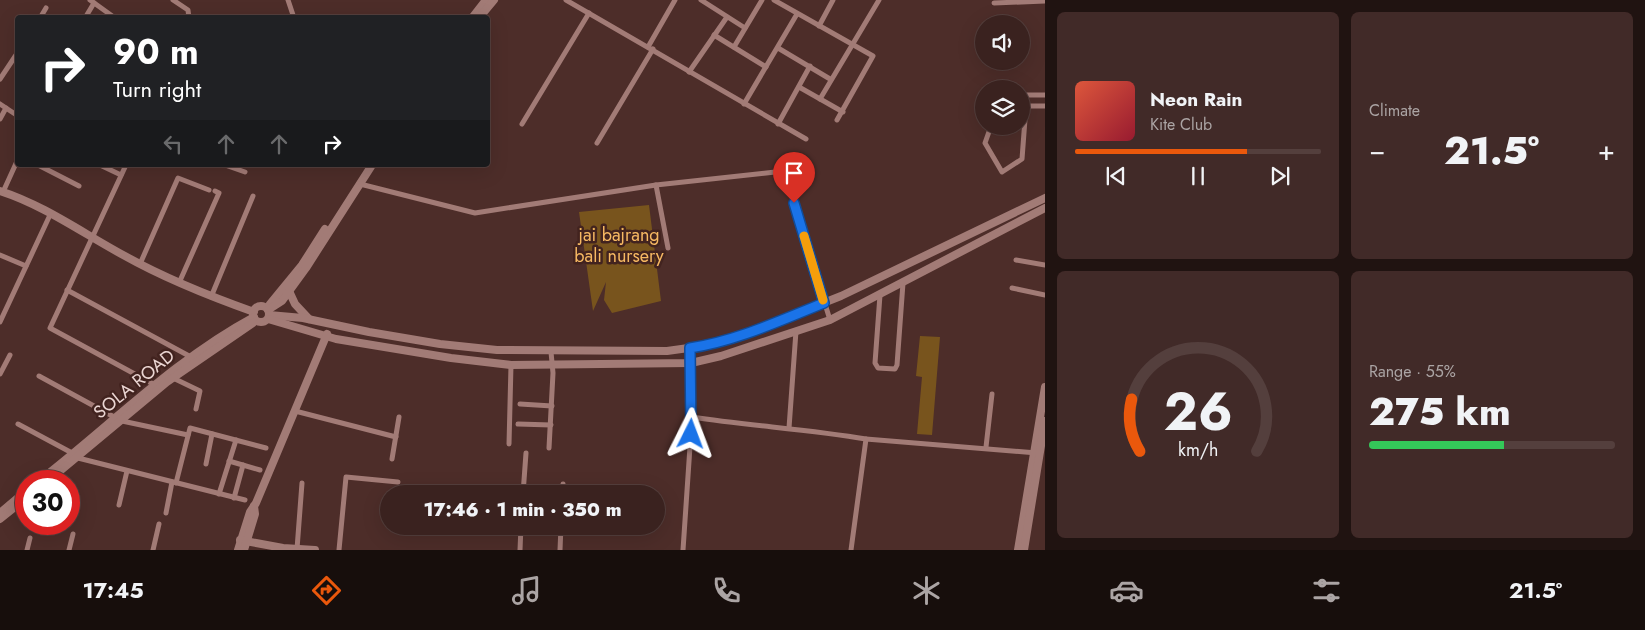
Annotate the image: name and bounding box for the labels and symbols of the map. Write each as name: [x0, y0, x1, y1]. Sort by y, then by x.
pin: [773, 152, 815, 203]
park label: jai bajrang bali nursery: [574, 222, 664, 269]
street label: SOLA ROAD: [88, 343, 180, 425]
position arrow: [664, 407, 716, 459]
speed limit sign: 30: [15, 470, 80, 535]

